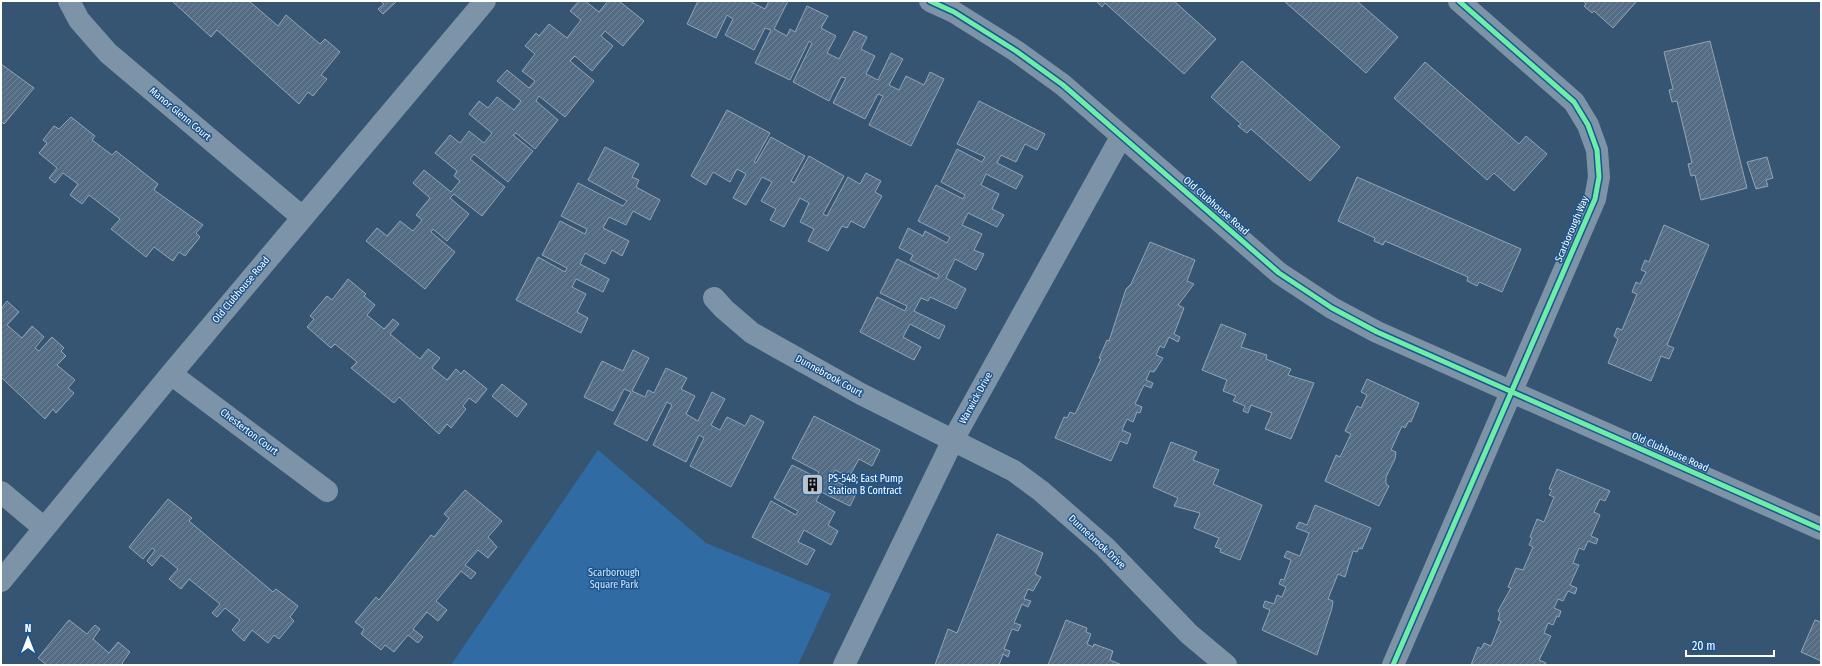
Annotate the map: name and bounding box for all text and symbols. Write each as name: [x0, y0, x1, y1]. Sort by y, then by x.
street label: Manor Glenn Court: [147, 85, 214, 144]
street label: Old Clubhouse Road: [1181, 174, 1251, 238]
street label: Scarborough Way: [1553, 194, 1592, 264]
street label: Old Clubhouse Road: [210, 254, 272, 326]
street label: Dunnebrook Court: [793, 353, 865, 400]
street label: Warwick Drive: [957, 370, 995, 426]
street label: Chesterton Court: [218, 406, 281, 458]
street label: Old Clubhouse Road: [1630, 430, 1710, 474]
building icon: PS-548; East Pump Station B Contract: [799, 472, 825, 498]
place label: PS-548; East Pump Station B Contract: [828, 473, 903, 497]
street label: Dunnebrook Drive: [1066, 512, 1128, 572]
park label: Scarborough Square Park: [588, 567, 640, 591]
north arrow: [8, 618, 48, 658]
text: N: [25, 622, 31, 635]
scale bar: [1686, 632, 1774, 658]
text: 20 m: [1692, 639, 1716, 653]

